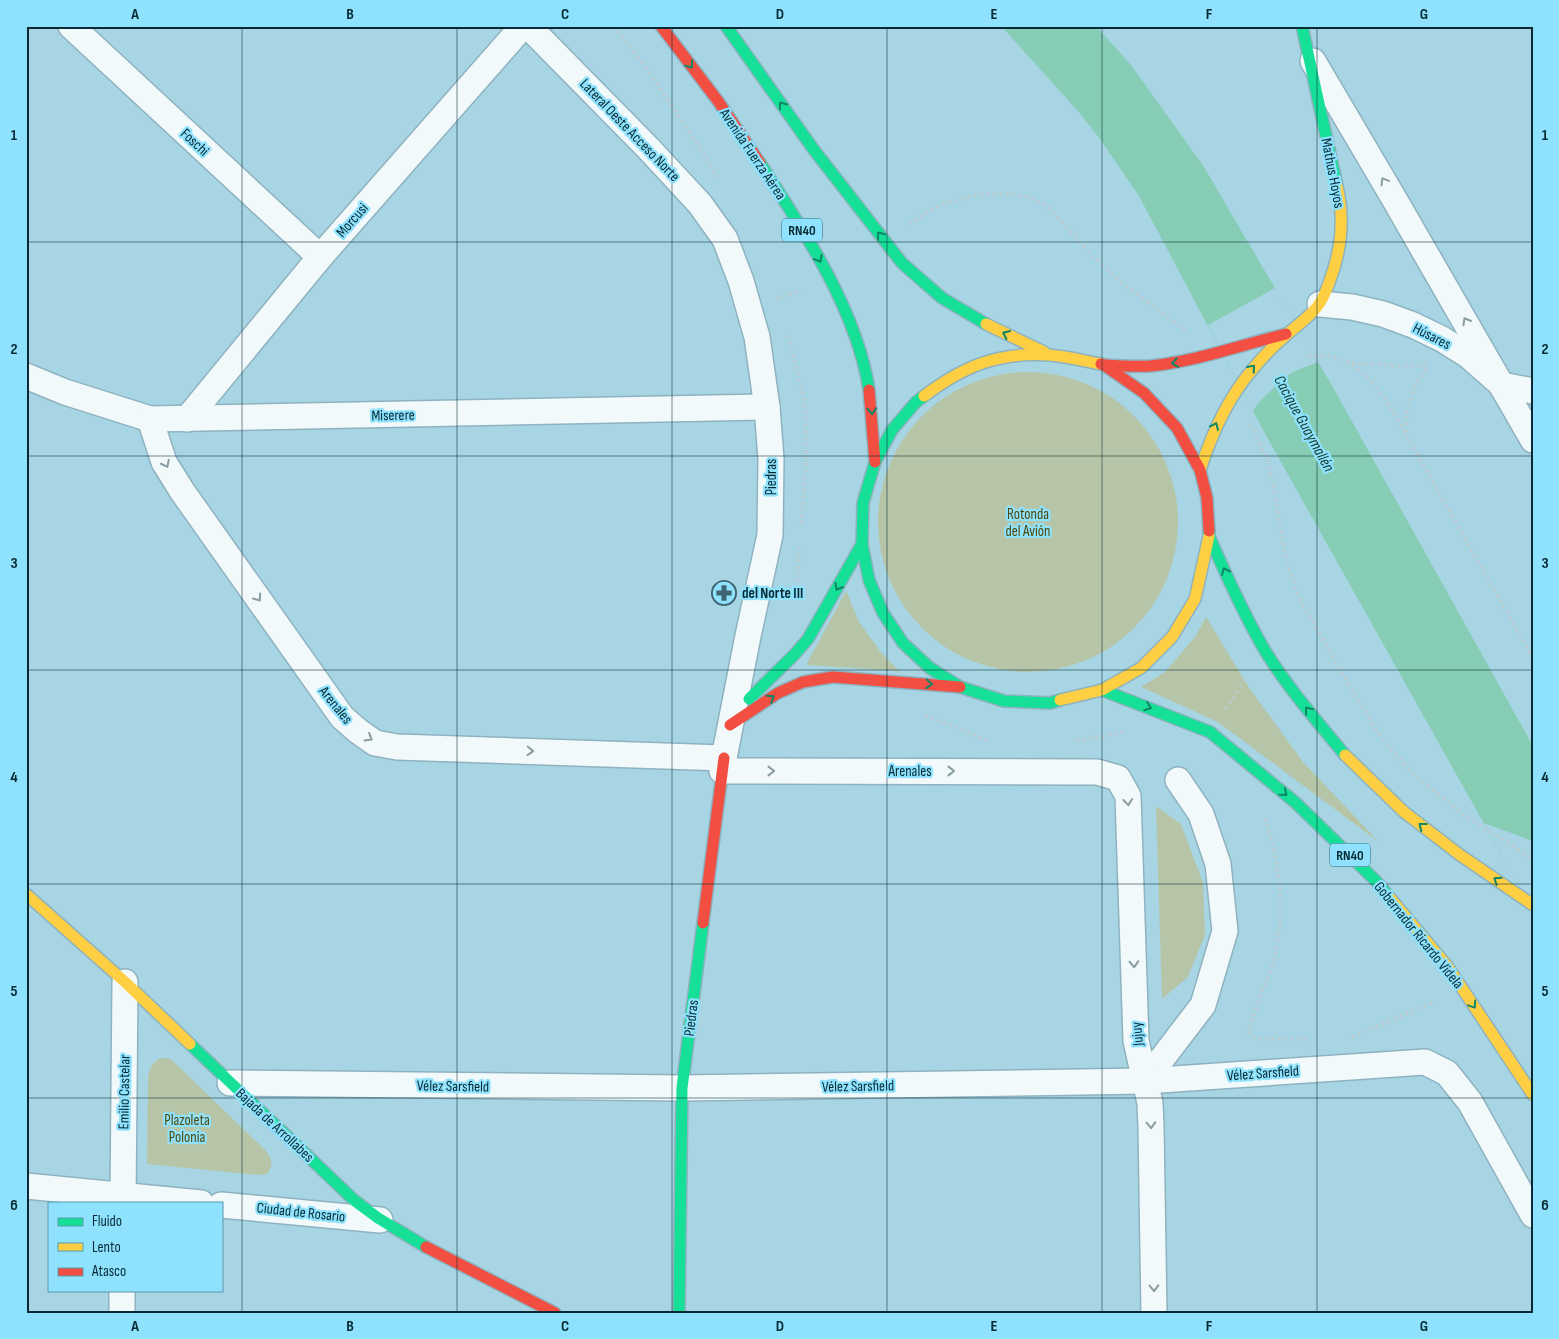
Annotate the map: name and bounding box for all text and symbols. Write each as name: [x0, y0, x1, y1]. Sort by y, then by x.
text: A: [130, 5, 139, 24]
text: B: [346, 5, 354, 24]
text: C: [561, 5, 569, 24]
text: D: [776, 5, 784, 24]
text: E: [991, 5, 998, 24]
text: F: [1206, 5, 1213, 24]
text: G: [1420, 5, 1428, 24]
one-way arrow: [685, 59, 693, 68]
street label: Lateral Oeste Acceso Norte: [576, 75, 684, 186]
one-way arrow: [779, 101, 788, 111]
street label: Avenida Fuerza Aérea: [715, 104, 790, 204]
street label: Foschi: [176, 124, 213, 160]
text: 1: [11, 126, 18, 145]
text: 1: [1542, 126, 1549, 145]
street label: Mathus Hoyos: [1316, 137, 1349, 210]
one-way arrow: [1380, 177, 1390, 186]
street label: Morcusi: [332, 199, 373, 242]
road number: RN40: [782, 218, 822, 242]
one-way arrow: [877, 232, 885, 241]
one-way arrow: [812, 253, 822, 262]
one-way arrow: [1462, 318, 1472, 327]
street label: Húsares: [1409, 319, 1454, 354]
one-way arrow: [1002, 330, 1011, 340]
text: 2: [10, 340, 18, 359]
text: 2: [1541, 340, 1549, 359]
one-way arrow: [1170, 357, 1179, 367]
one-way arrow: [1247, 365, 1256, 374]
water label: Cacique Guaymallén: [1269, 372, 1338, 475]
street label: Miserere: [371, 406, 415, 425]
one-way arrow: [866, 407, 877, 415]
one-way arrow: [1209, 422, 1220, 431]
one-way arrow: [160, 459, 170, 468]
street label: Piedras: [762, 459, 781, 495]
park label: Rotonda del Avión: [1006, 505, 1050, 541]
text: 3: [10, 554, 18, 573]
text: 3: [1541, 554, 1549, 573]
one-way arrow: [1220, 567, 1231, 576]
pharmacy icon: del Norte III: [711, 580, 737, 606]
one-way arrow: [834, 581, 844, 590]
place label: del Norte III: [742, 584, 803, 603]
one-way arrow: [252, 592, 261, 602]
one-way arrow: [925, 678, 933, 689]
street label: Arenales: [314, 682, 357, 728]
one-way arrow: [765, 695, 774, 704]
one-way arrow: [1143, 701, 1152, 711]
one-way arrow: [1305, 707, 1313, 716]
one-way arrow: [364, 732, 373, 742]
one-way arrow: [526, 746, 534, 756]
street label: Arenales: [887, 762, 932, 781]
one-way arrow: [768, 766, 775, 776]
one-way arrow: [948, 766, 955, 776]
text: 4: [10, 768, 18, 787]
text: 4: [1541, 768, 1549, 787]
one-way arrow: [1279, 787, 1288, 796]
one-way arrow: [1122, 799, 1133, 807]
one-way arrow: [1419, 823, 1428, 831]
road number: RN40: [1330, 844, 1370, 866]
one-way arrow: [1493, 877, 1502, 886]
street label: Gobernador Ricardo Videla: [1370, 878, 1468, 993]
one-way arrow: [1128, 961, 1139, 969]
text: 5: [10, 982, 18, 1001]
text: 5: [1541, 982, 1549, 1001]
street label: Piedras: [680, 999, 703, 1037]
one-way arrow: [1467, 999, 1477, 1008]
street label: Jujuy: [1127, 1021, 1148, 1048]
street label: Emilio Castelar: [114, 1054, 135, 1129]
street label: Vélez Sarsfield: [1226, 1062, 1300, 1085]
street label: Vélez Sarsfield: [417, 1076, 489, 1097]
street label: Vélez Sarsfield: [822, 1076, 894, 1097]
street label: Bajada de Arrollabes: [231, 1084, 318, 1167]
park label: Plazoleta Polonia: [164, 1111, 210, 1147]
one-way arrow: [1145, 1122, 1156, 1130]
text: 6: [10, 1196, 18, 1215]
text: 6: [1541, 1196, 1549, 1215]
street label: Ciudad de Rosario: [256, 1198, 346, 1227]
legend: [48, 1202, 222, 1292]
text: Fluido: [92, 1212, 122, 1231]
text: Lento: [92, 1238, 121, 1257]
text: Atasco: [91, 1262, 126, 1281]
one-way arrow: [1149, 1284, 1159, 1292]
text: A: [130, 1317, 139, 1336]
text: B: [346, 1317, 354, 1336]
text: C: [561, 1317, 569, 1336]
text: D: [776, 1317, 784, 1336]
text: E: [991, 1317, 998, 1336]
text: F: [1206, 1317, 1213, 1336]
text: G: [1420, 1317, 1428, 1336]

